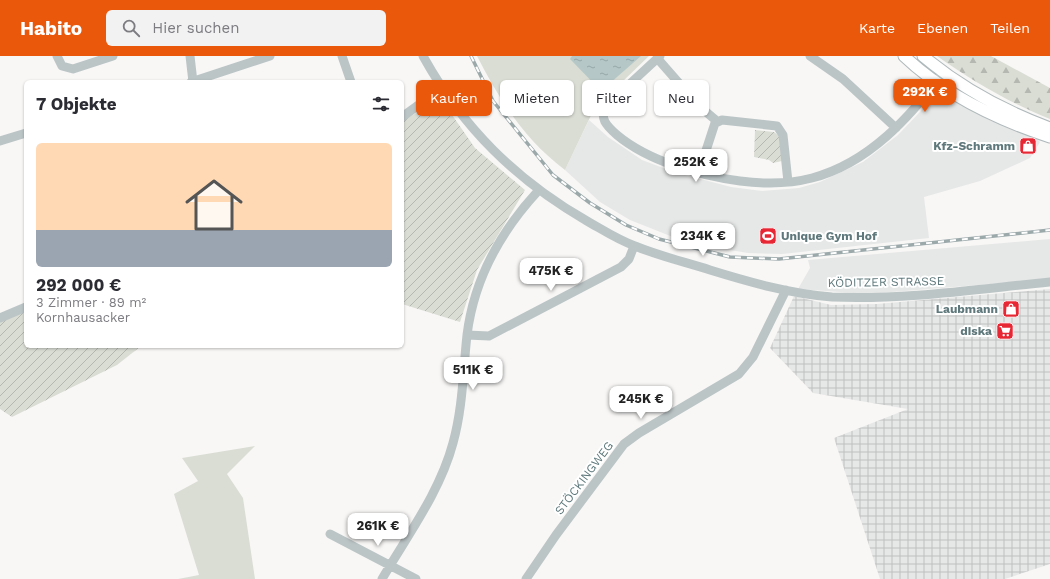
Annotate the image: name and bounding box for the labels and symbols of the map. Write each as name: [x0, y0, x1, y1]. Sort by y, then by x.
pin: 292K €: [892, 79, 958, 113]
shop icon: Kfz-Schramm: [1018, 136, 1038, 156]
place label: Kfz-Schramm: [933, 139, 1015, 153]
pin: 252K €: [663, 149, 729, 183]
pin: 234K €: [670, 223, 736, 257]
sports icon: Unique Gym Hof: [758, 226, 778, 246]
place label: Unique Gym Hof: [781, 229, 877, 243]
pin: 475K €: [518, 258, 584, 292]
street label: KÖDITZER STRASSE: [828, 274, 945, 290]
shop icon: Laubmann: [1001, 299, 1021, 319]
place label: Laubmann: [936, 302, 998, 316]
supermarket icon: diska: [995, 321, 1015, 341]
place label: diska: [960, 324, 992, 338]
pin: 511K €: [440, 357, 506, 391]
pin: 245K €: [608, 386, 674, 420]
street label: STÖCKINGWEG: [552, 439, 616, 517]
pin: 261K €: [345, 513, 411, 547]

